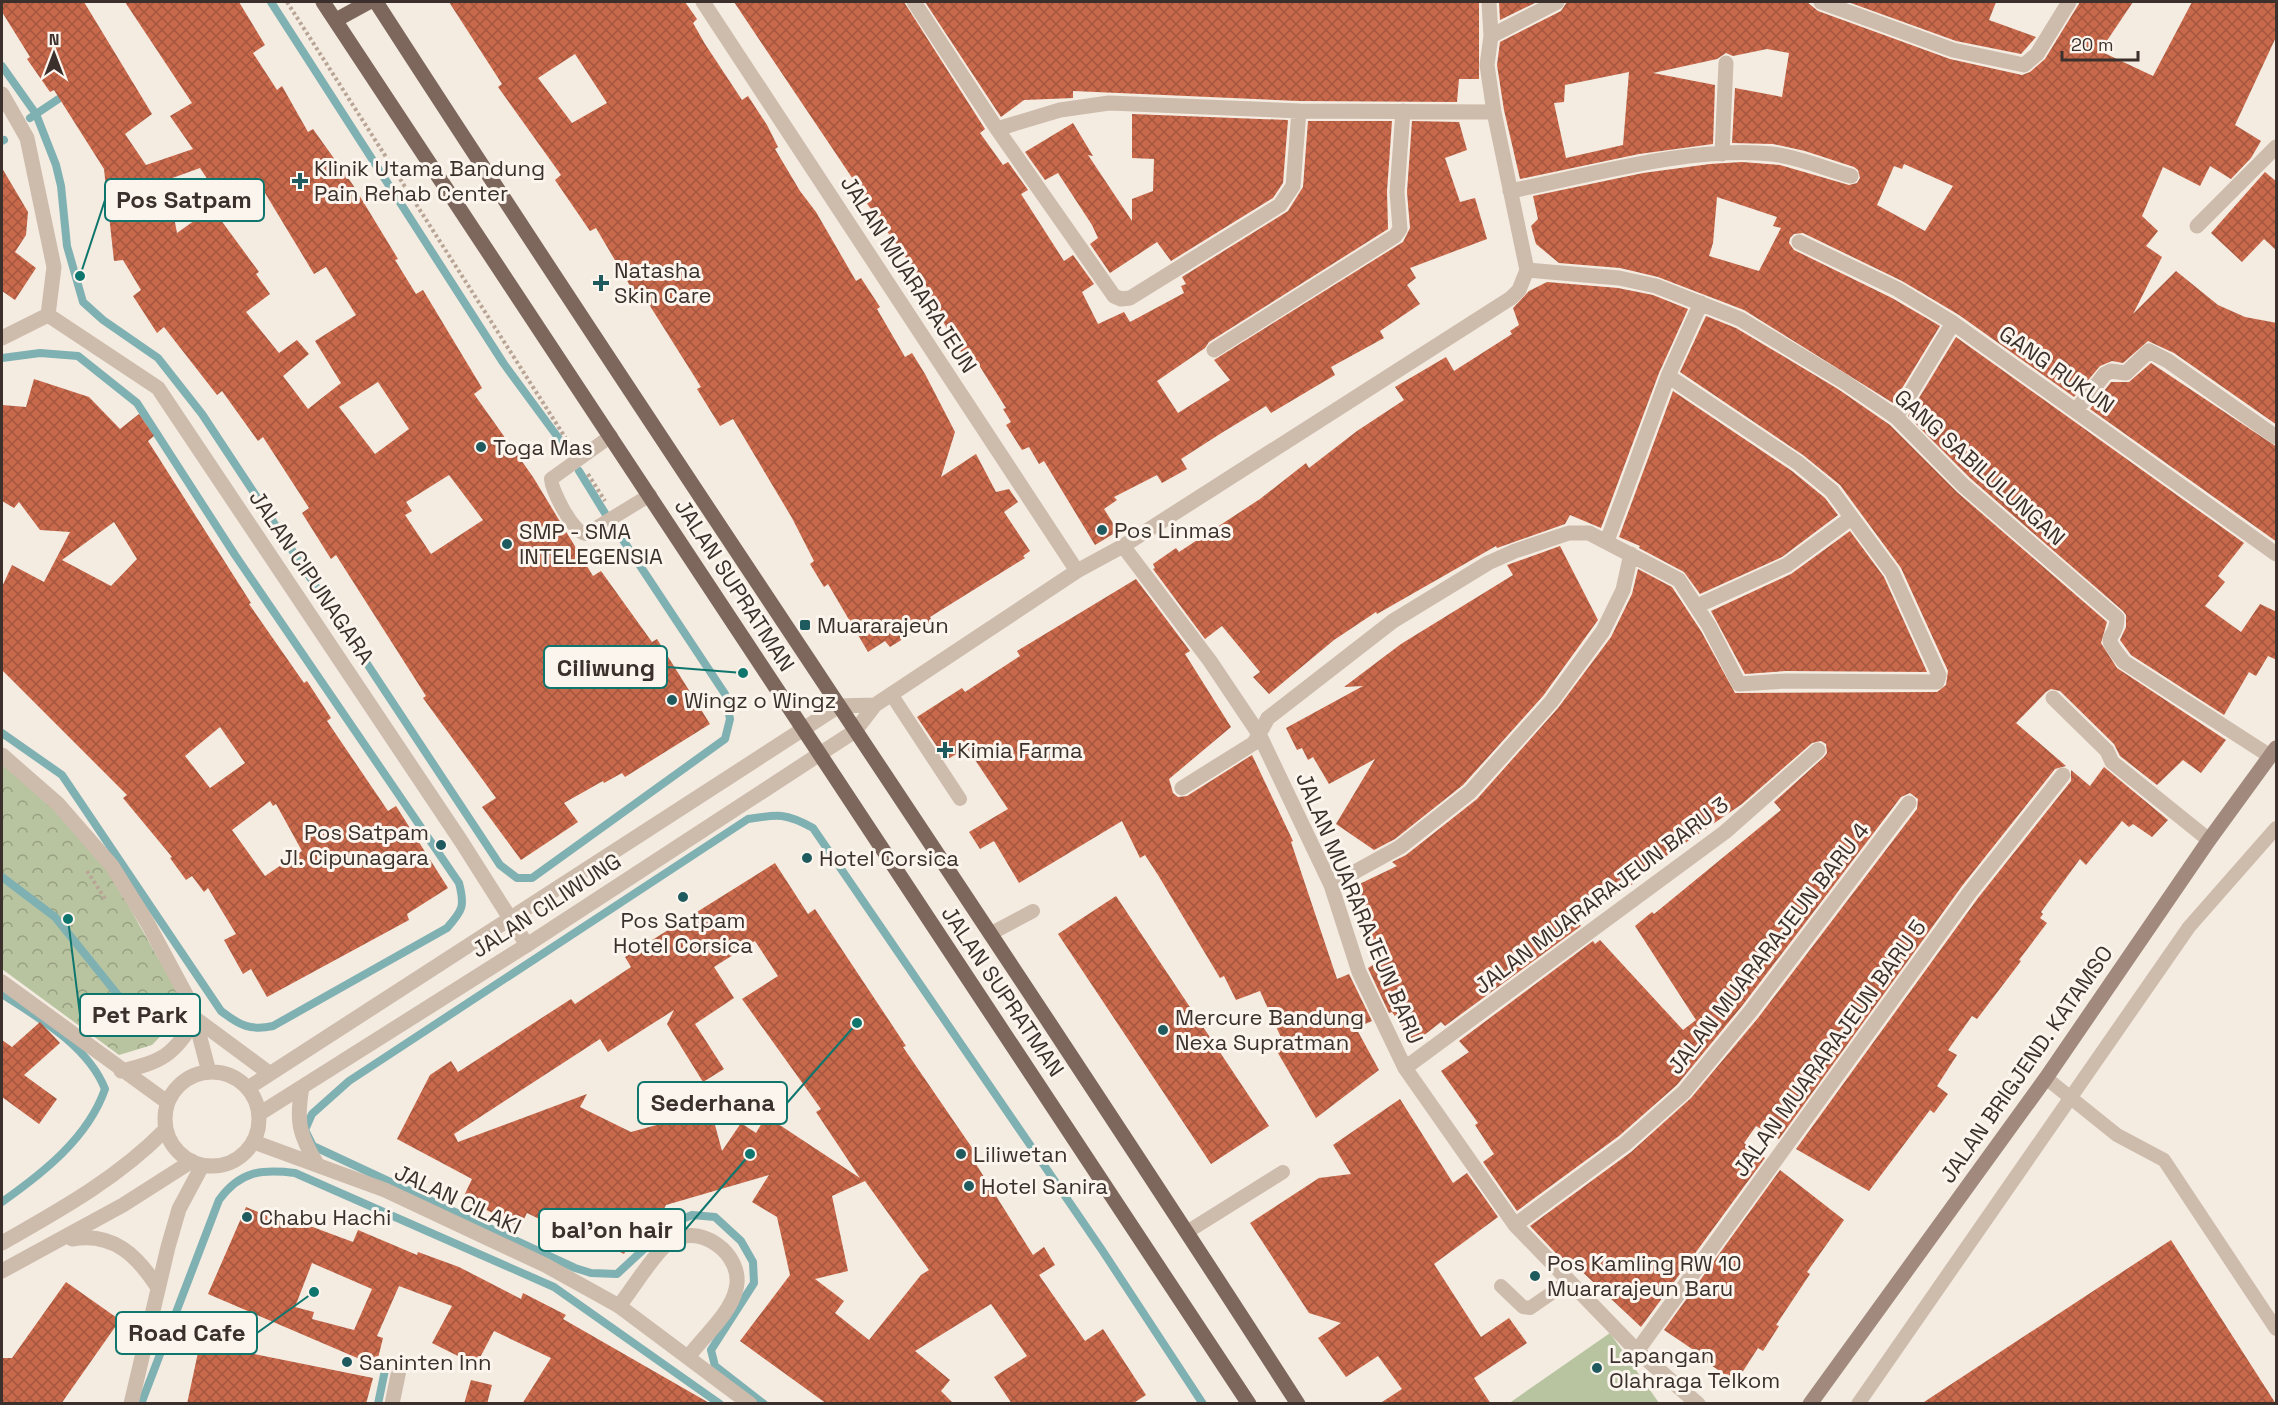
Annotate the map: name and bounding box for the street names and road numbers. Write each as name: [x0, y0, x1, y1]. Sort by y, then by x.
street label: JALAN MUARARAJEUN: [835, 170, 983, 378]
street label: GANG RUKUN: [1994, 319, 2120, 419]
street label: GANG SABILULUNGAN: [1889, 383, 2071, 551]
street label: JALAN CIPUNAGARA: [243, 485, 381, 670]
street label: JALAN SUPRATMAN: [669, 493, 801, 677]
street label: JALAN MUARARAJEUN BARU: [1290, 768, 1430, 1048]
street label: JALAN MUARARAJEUN BARU 3: [1468, 790, 1734, 1000]
street label: JALAN MUARARAJEUN BARU 4: [1661, 816, 1875, 1079]
street label: JALAN CILIWUNG: [466, 846, 626, 964]
street label: JALAN SUPRATMAN: [935, 900, 1071, 1082]
street label: JALAN MUARARAJEUN BARU 5: [1726, 914, 1932, 1182]
street label: JALAN BRIGJEND. KATAMSO: [1933, 940, 2119, 1188]
street label: JALAN CILAKI: [390, 1157, 526, 1241]

